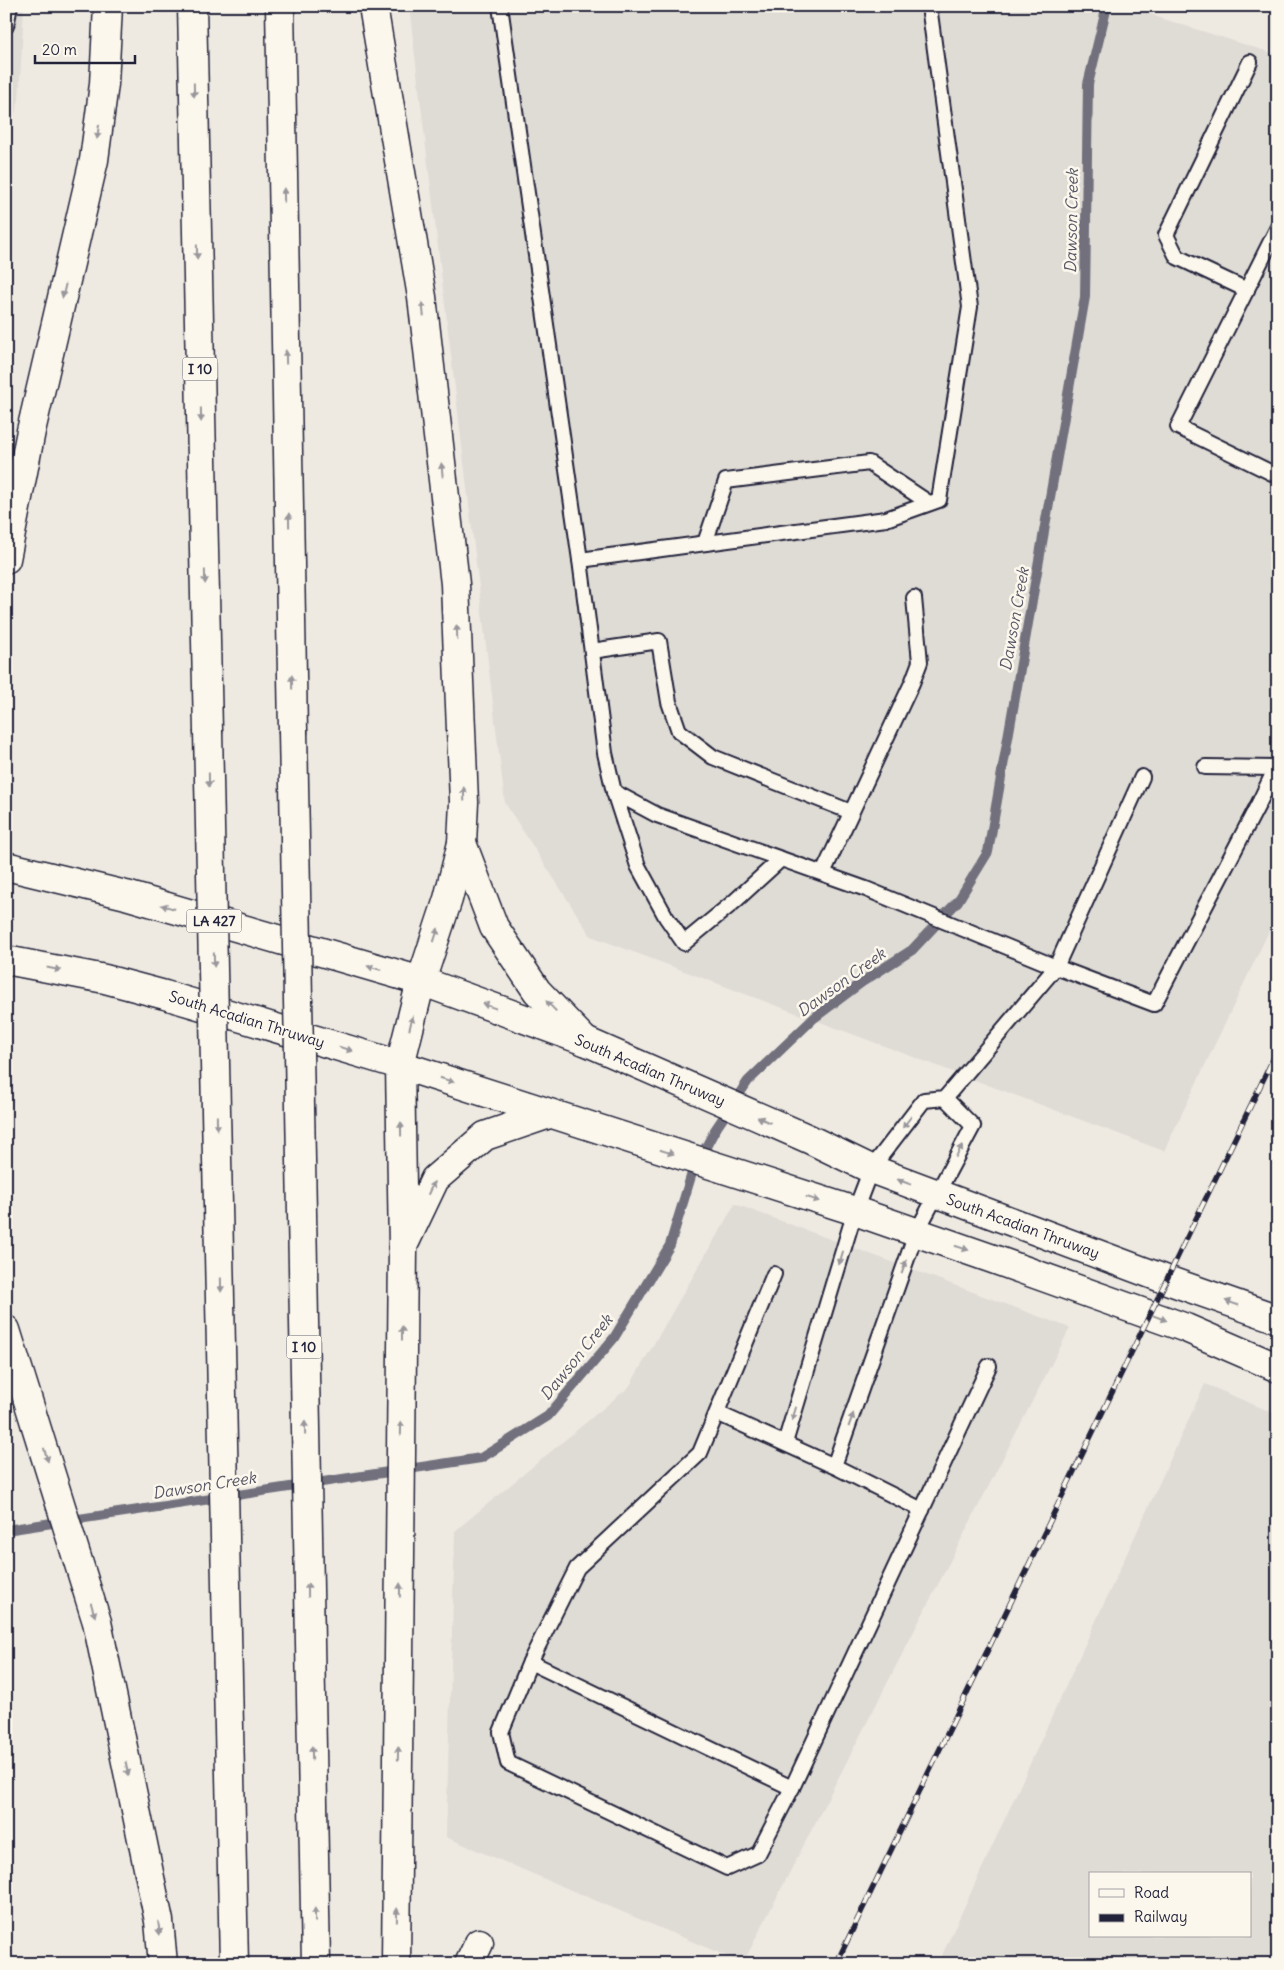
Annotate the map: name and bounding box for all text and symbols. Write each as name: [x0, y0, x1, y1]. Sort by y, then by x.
scale bar: [35, 32, 135, 64]
text: 20 m: [42, 40, 77, 59]
one-way arrow: [190, 82, 198, 98]
one-way arrow: [94, 124, 102, 140]
water label: Dawson Creek: [1060, 167, 1082, 273]
one-way arrow: [279, 187, 287, 203]
one-way arrow: [194, 245, 202, 261]
one-way arrow: [60, 283, 68, 298]
one-way arrow: [419, 300, 427, 316]
one-way arrow: [282, 349, 290, 365]
road number: I 10: [182, 358, 218, 380]
one-way arrow: [197, 407, 205, 423]
one-way arrow: [438, 462, 446, 478]
one-way arrow: [285, 512, 293, 528]
water label: Dawson Creek: [995, 564, 1033, 672]
one-way arrow: [201, 570, 209, 586]
one-way arrow: [452, 624, 460, 640]
one-way arrow: [288, 674, 296, 690]
one-way arrow: [206, 772, 214, 788]
one-way arrow: [459, 786, 467, 802]
one-way arrow: [160, 903, 175, 911]
road number: LA 427: [186, 909, 242, 932]
one-way arrow: [433, 927, 441, 942]
water label: Dawson Creek: [793, 942, 891, 1021]
one-way arrow: [210, 952, 218, 968]
one-way arrow: [367, 963, 382, 971]
one-way arrow: [46, 966, 62, 974]
street label: South Acadian Thruway: [167, 986, 327, 1052]
one-way arrow: [545, 1000, 557, 1012]
one-way arrow: [482, 1002, 497, 1009]
one-way arrow: [407, 1016, 415, 1031]
street label: South Acadian Thruway: [572, 1030, 728, 1110]
one-way arrow: [338, 1045, 353, 1053]
one-way arrow: [439, 1077, 454, 1085]
one-way arrow: [214, 1115, 222, 1131]
one-way arrow: [757, 1115, 771, 1123]
one-way arrow: [902, 1115, 912, 1129]
one-way arrow: [397, 1121, 405, 1137]
one-way arrow: [955, 1144, 963, 1159]
one-way arrow: [660, 1148, 675, 1156]
one-way arrow: [896, 1178, 911, 1185]
one-way arrow: [427, 1181, 435, 1195]
street label: South Acadian Thruway: [944, 1189, 1102, 1263]
one-way arrow: [806, 1195, 821, 1203]
one-way arrow: [955, 1245, 970, 1253]
one-way arrow: [836, 1251, 844, 1266]
one-way arrow: [900, 1259, 908, 1274]
one-way arrow: [217, 1277, 225, 1293]
one-way arrow: [1224, 1299, 1239, 1307]
water label: Dawson Creek: [535, 1309, 618, 1404]
one-way arrow: [1153, 1314, 1168, 1322]
one-way arrow: [398, 1325, 406, 1341]
road number: I 10: [286, 1335, 322, 1358]
one-way arrow: [789, 1406, 797, 1421]
one-way arrow: [848, 1413, 855, 1428]
one-way arrow: [301, 1419, 309, 1435]
one-way arrow: [398, 1419, 406, 1435]
one-way arrow: [42, 1447, 50, 1462]
water label: Dawson Creek: [151, 1467, 259, 1503]
one-way arrow: [304, 1582, 312, 1598]
one-way arrow: [396, 1582, 404, 1598]
one-way arrow: [89, 1603, 97, 1618]
one-way arrow: [307, 1744, 315, 1760]
one-way arrow: [394, 1744, 402, 1760]
one-way arrow: [123, 1761, 131, 1776]
legend: [1089, 1872, 1252, 1938]
text: Road: [1134, 1883, 1169, 1902]
one-way arrow: [311, 1907, 319, 1923]
one-way arrow: [393, 1907, 401, 1923]
text: Railway: [1134, 1907, 1188, 1926]
one-way arrow: [155, 1920, 163, 1936]

